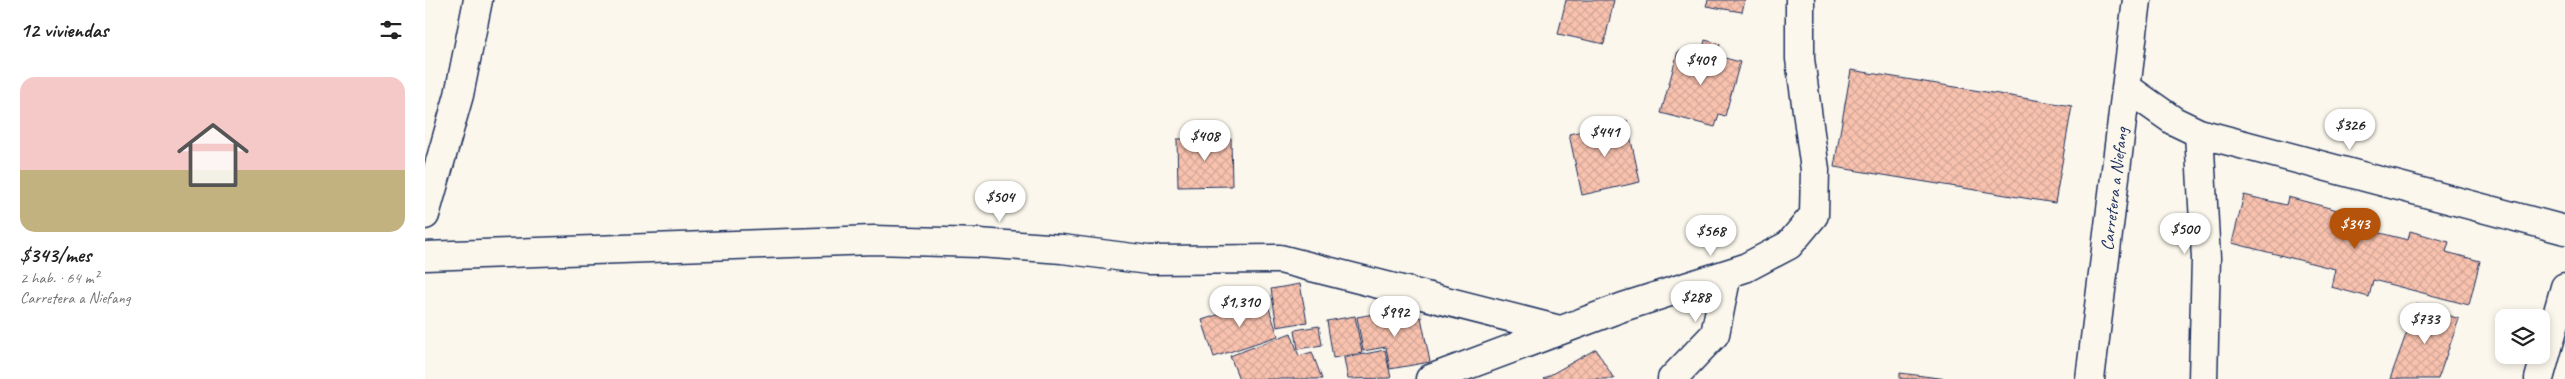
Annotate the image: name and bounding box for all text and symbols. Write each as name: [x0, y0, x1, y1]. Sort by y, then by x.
icon: filters: [377, 16, 405, 44]
text: 12 viviendas: [20, 17, 108, 43]
pin: $409: [1671, 44, 1731, 86]
text: $409: [1687, 50, 1715, 70]
pin: $326: [2320, 108, 2380, 151]
icon: home: [168, 110, 258, 200]
text: $326: [2335, 115, 2365, 135]
pin: $441: [1575, 116, 1635, 158]
pin: $408: [1175, 120, 1235, 162]
text: $441: [1591, 122, 1619, 142]
street label: Carretera a Niefang: [2096, 124, 2133, 252]
text: $408: [1191, 126, 1219, 146]
pin: $504: [970, 180, 1030, 223]
text: $504: [986, 187, 1014, 207]
pin: $343: [2325, 208, 2385, 250]
pin: $500: [2155, 212, 2215, 255]
pin: $568: [1681, 214, 1741, 257]
text: $343: [2341, 214, 2369, 234]
text: $500: [2171, 219, 2199, 239]
text: $568: [1697, 221, 1725, 241]
text: $343/mes: [20, 242, 91, 268]
text: 2 hab. · 64 m²: [20, 268, 99, 288]
pin: $288: [1666, 280, 1726, 323]
pin: $1,310: [1199, 286, 1281, 328]
text: $288: [1682, 287, 1710, 307]
text: Carretera a Niefang: [20, 288, 130, 308]
text: $1,310: [1220, 292, 1260, 312]
pin: $992: [1365, 296, 1425, 338]
text: $992: [1381, 302, 1409, 322]
pin: $733: [2395, 302, 2455, 345]
text: $733: [2411, 309, 2439, 329]
map controls: [2495, 309, 2550, 364]
button: layers: [2495, 309, 2550, 364]

